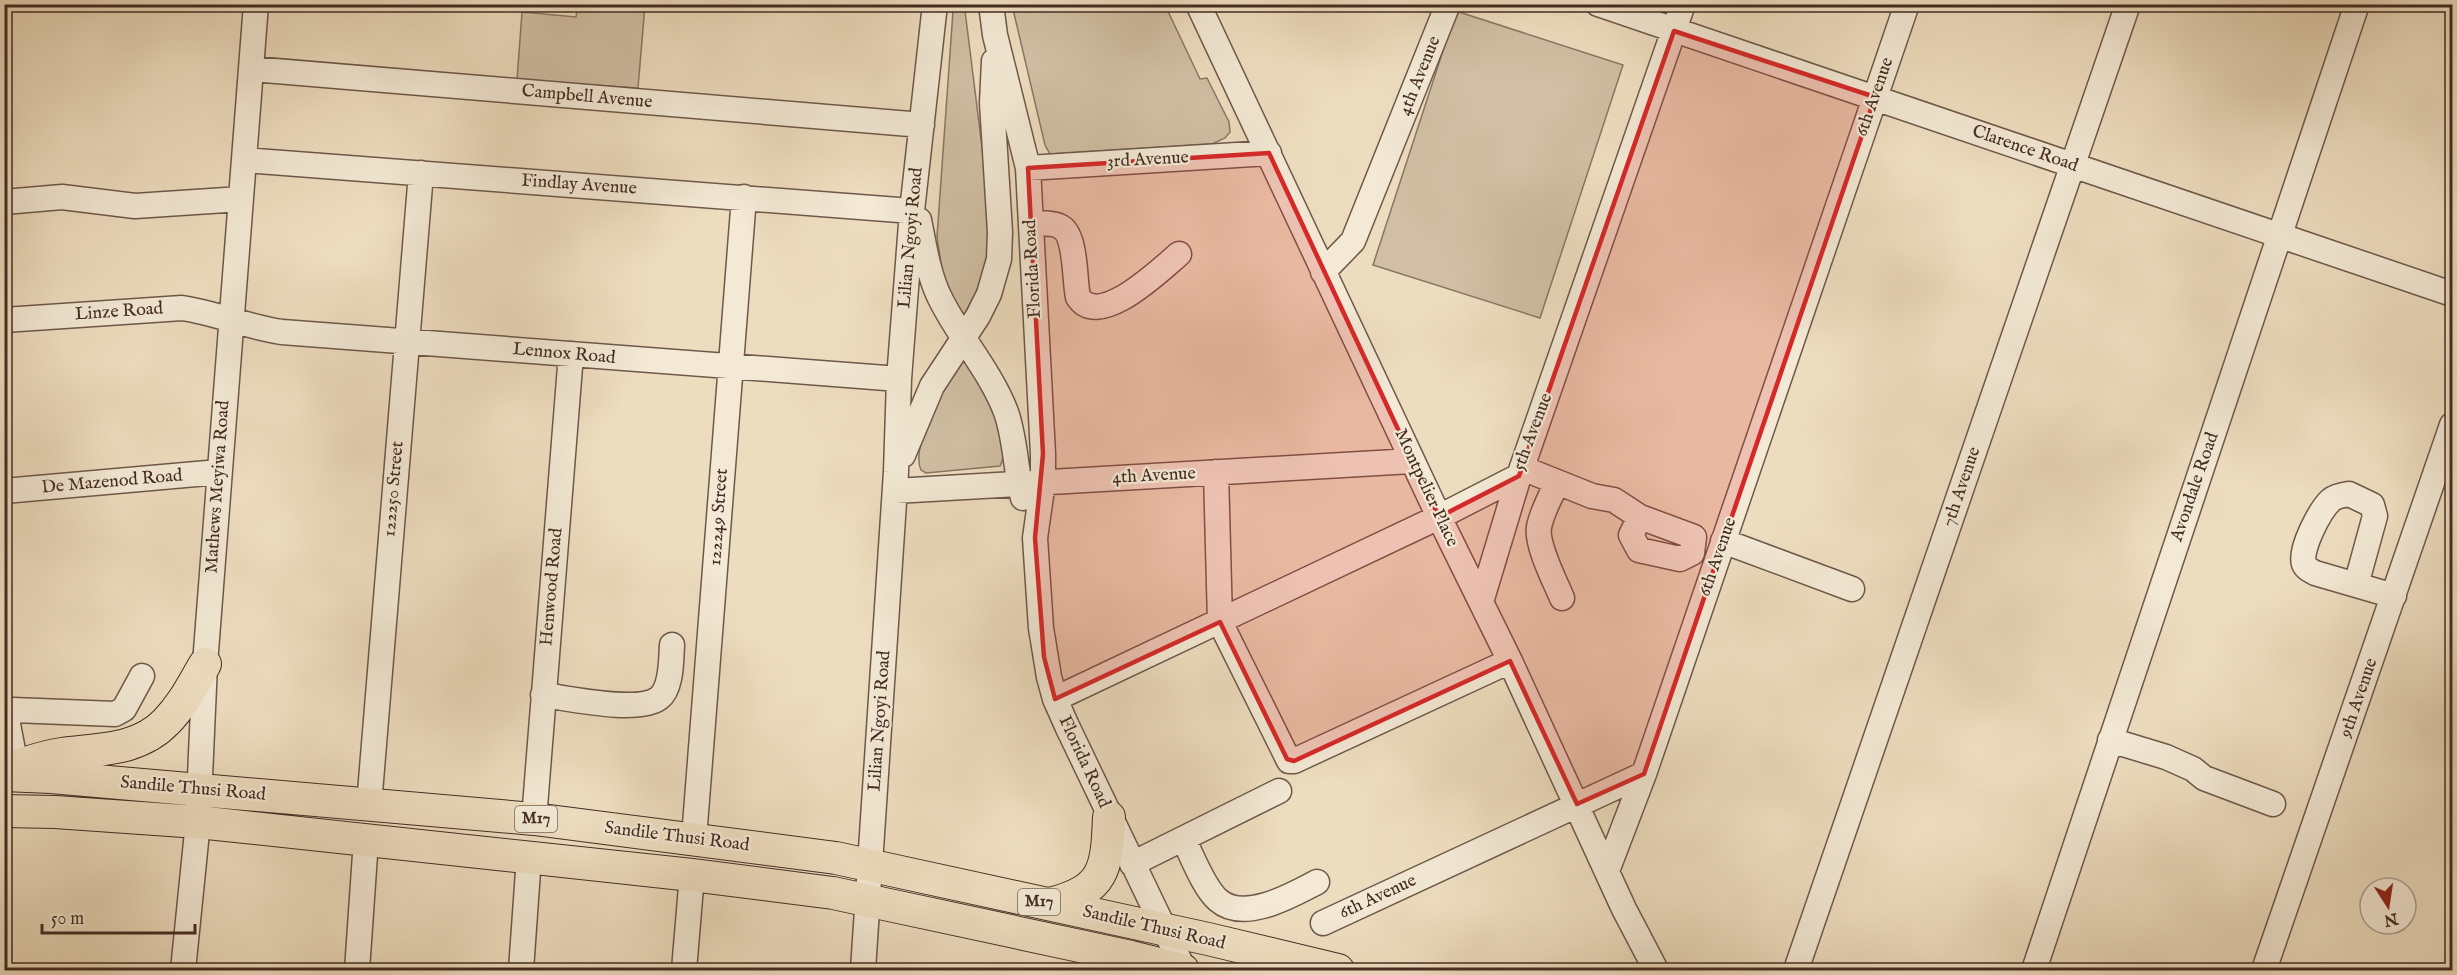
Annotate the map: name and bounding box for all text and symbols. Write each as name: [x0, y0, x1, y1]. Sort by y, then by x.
street label: 4th Avenue: [1394, 33, 1446, 119]
street label: 6th Avenue: [1851, 54, 1899, 140]
street label: Campbell Avenue: [521, 80, 653, 114]
street label: Clarence Road: [1969, 120, 2081, 178]
street label: 3rd Avenue: [1107, 146, 1189, 174]
street label: Lilian Ngoyi Road: [893, 166, 929, 309]
street label: Findlay Avenue: [520, 169, 638, 201]
street label: Florida Road: [1019, 218, 1047, 319]
street label: Linze Road: [74, 297, 164, 327]
street label: Lennox Road: [512, 338, 617, 370]
street label: 5th Avenue: [1508, 390, 1558, 474]
street label: Mathews Meyiwa Road: [200, 399, 236, 574]
street label: Montpelier Place: [1389, 425, 1463, 551]
street label: Avondale Road: [2165, 429, 2225, 546]
street label: 122250 Street: [378, 440, 410, 538]
street label: 7th Avenue: [1938, 444, 1986, 530]
street label: 4th Avenue: [1112, 462, 1196, 490]
street label: De Mazenod Road: [41, 464, 184, 500]
street label: 122249 Street: [704, 468, 734, 566]
street label: 6th Avenue: [1694, 514, 1742, 600]
street label: Henwood Road: [535, 527, 569, 647]
street label: Lilian Ngoyi Road: [864, 649, 896, 792]
street label: 9th Avenue: [2334, 655, 2383, 742]
street label: Florida Road: [1053, 712, 1116, 812]
street label: Sandile Thusi Road: [119, 771, 267, 807]
road number: M17: [515, 806, 557, 832]
street label: Sandile Thusi Road: [603, 817, 751, 857]
street label: 6th Avenue: [1336, 869, 1420, 925]
north arrow: [2358, 876, 2418, 936]
road number: M17: [1018, 889, 1060, 915]
scale bar: [42, 897, 195, 935]
street label: Sandile Thusi Road: [1080, 900, 1228, 956]
text: N: [2382, 907, 2401, 930]
text: 50 m: [51, 908, 84, 931]

